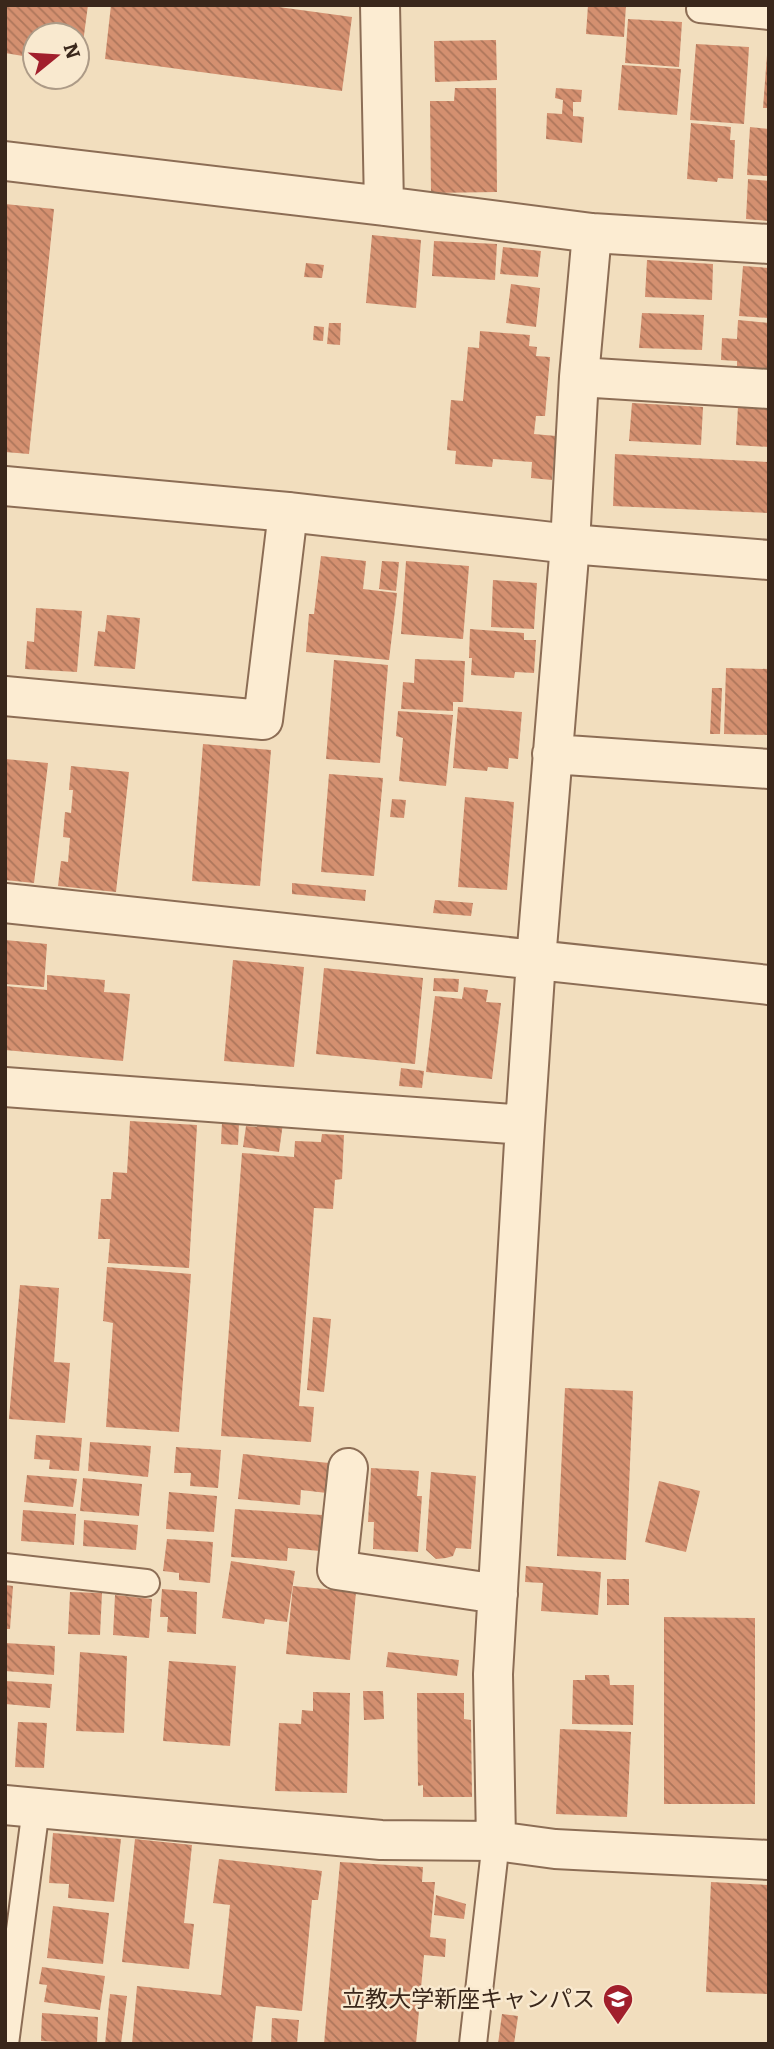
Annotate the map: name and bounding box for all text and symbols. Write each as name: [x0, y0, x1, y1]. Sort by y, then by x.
north arrow: [21, 21, 91, 91]
text: N: [58, 40, 85, 62]
school or university icon: 立教大学新座キャンパス: [601, 1982, 635, 2026]
place label: 立教大学新座キャンパス: [342, 1985, 595, 2013]

